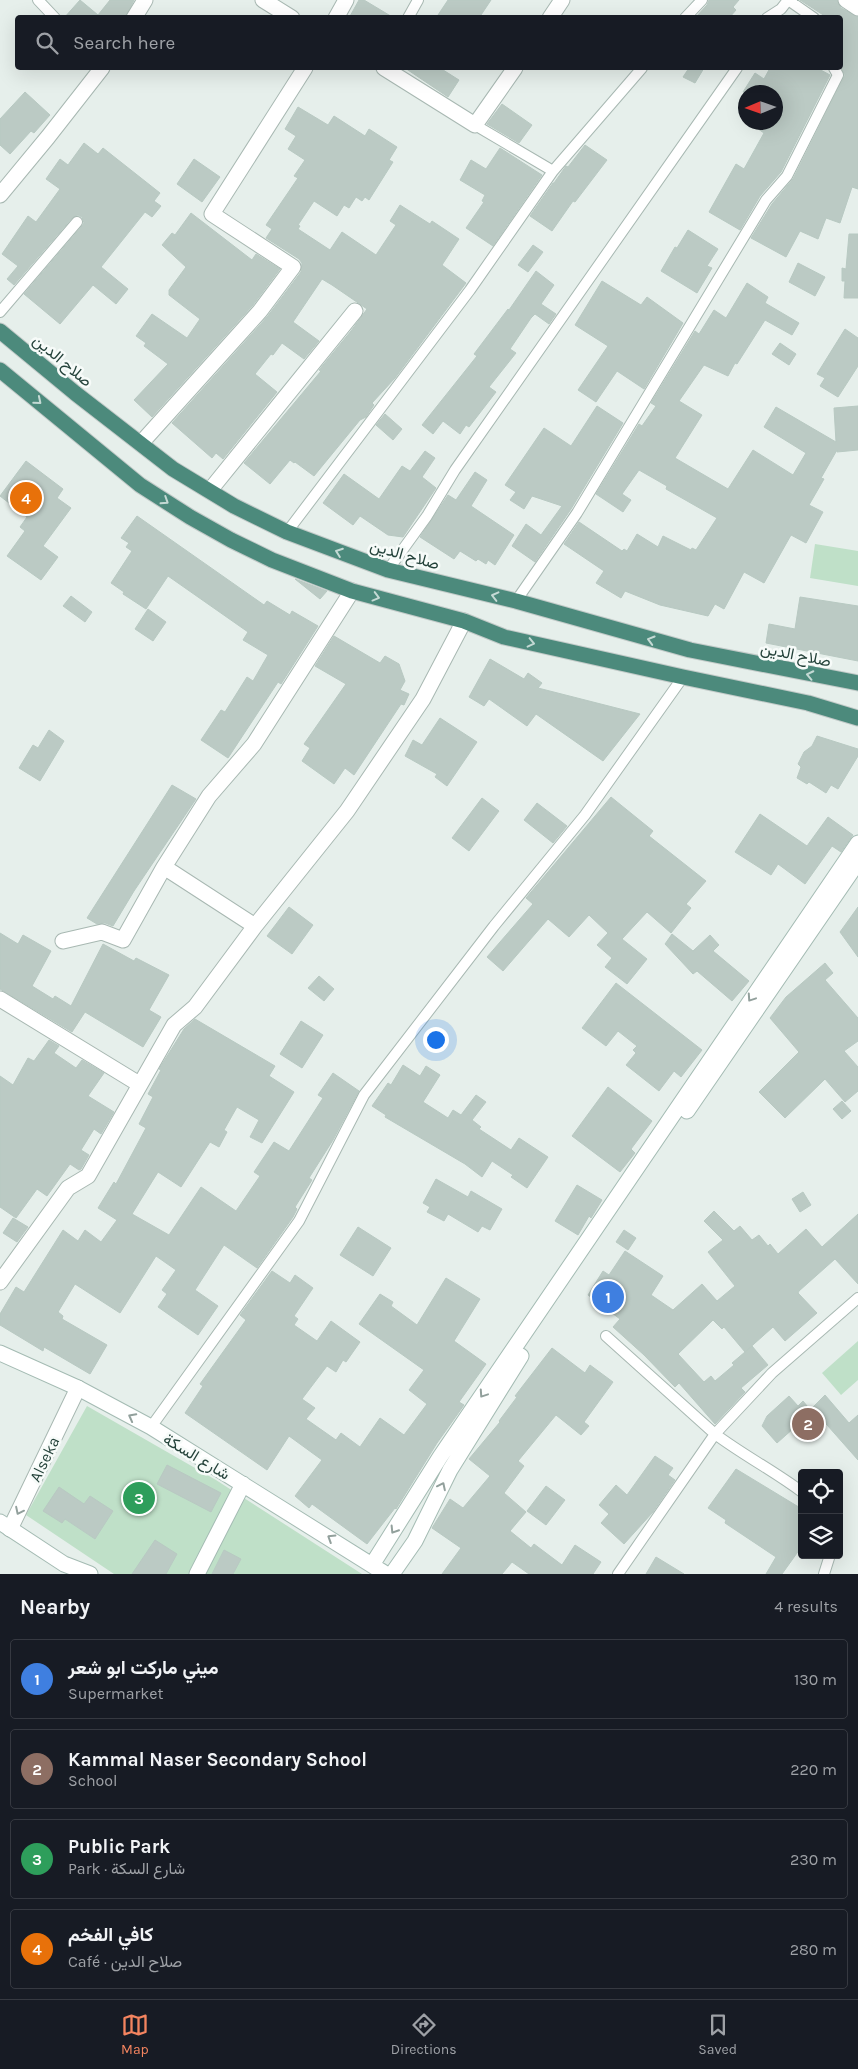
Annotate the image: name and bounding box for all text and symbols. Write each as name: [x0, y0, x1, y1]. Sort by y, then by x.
search box: [15, 15, 843, 70]
icon: search: [33, 29, 61, 57]
text: Search here: [73, 32, 175, 54]
north arrow: [738, 85, 783, 130]
street label: صلاح الدين: [28, 330, 96, 392]
one-way arrow: [32, 395, 41, 404]
pin: 4: [10, 479, 42, 517]
one-way arrow: [159, 495, 169, 504]
street label: صلاح الدين: [367, 536, 442, 575]
one-way arrow: [335, 548, 344, 558]
one-way arrow: [371, 591, 380, 602]
one-way arrow: [490, 591, 499, 602]
one-way arrow: [648, 635, 656, 645]
one-way arrow: [527, 637, 536, 648]
street label: صلاح الدين: [759, 638, 833, 673]
one-way arrow: [806, 670, 814, 681]
one-way arrow: [748, 993, 757, 1002]
your location: [423, 1027, 449, 1053]
pin: 1: [592, 1278, 624, 1316]
one-way arrow: [480, 1388, 489, 1397]
pin: 2: [792, 1405, 824, 1443]
one-way arrow: [128, 1413, 137, 1423]
street label: شارع السكة: [159, 1429, 233, 1485]
street label: Alseka: [25, 1433, 64, 1485]
map controls: [798, 1469, 843, 1559]
button: locate: [798, 1469, 843, 1514]
pin: 3: [123, 1479, 155, 1517]
one-way arrow: [436, 1482, 446, 1491]
one-way arrow: [14, 1506, 25, 1515]
button: layers: [798, 1514, 843, 1559]
one-way arrow: [391, 1524, 400, 1533]
one-way arrow: [327, 1535, 336, 1545]
text: Nearby: [20, 1595, 90, 1619]
text: 4 results: [774, 1597, 838, 1616]
text: ميني ماركت ابو شعر: [68, 1657, 219, 1679]
text: 1: [34, 1670, 40, 1689]
text: 130 m: [794, 1670, 837, 1689]
text: Supermarket: [68, 1684, 164, 1703]
text: Kammal Naser Secondary School: [68, 1749, 367, 1771]
text: 2: [32, 1760, 42, 1779]
text: 220 m: [790, 1760, 837, 1779]
text: School: [68, 1771, 118, 1790]
text: Public Park: [68, 1836, 170, 1858]
text: 3: [32, 1850, 42, 1869]
text: 230 m: [790, 1850, 837, 1869]
text: Park · شارع السكة: [68, 1859, 185, 1878]
text: كافي الفخم: [68, 1924, 153, 1946]
text: 4: [32, 1940, 42, 1959]
text: 280 m: [790, 1940, 837, 1959]
text: Café · صلاح الدين: [68, 1952, 182, 1971]
tab: Map: [121, 2011, 149, 2058]
tab: Directions: [391, 2011, 457, 2058]
tab: Saved: [698, 2011, 737, 2058]

